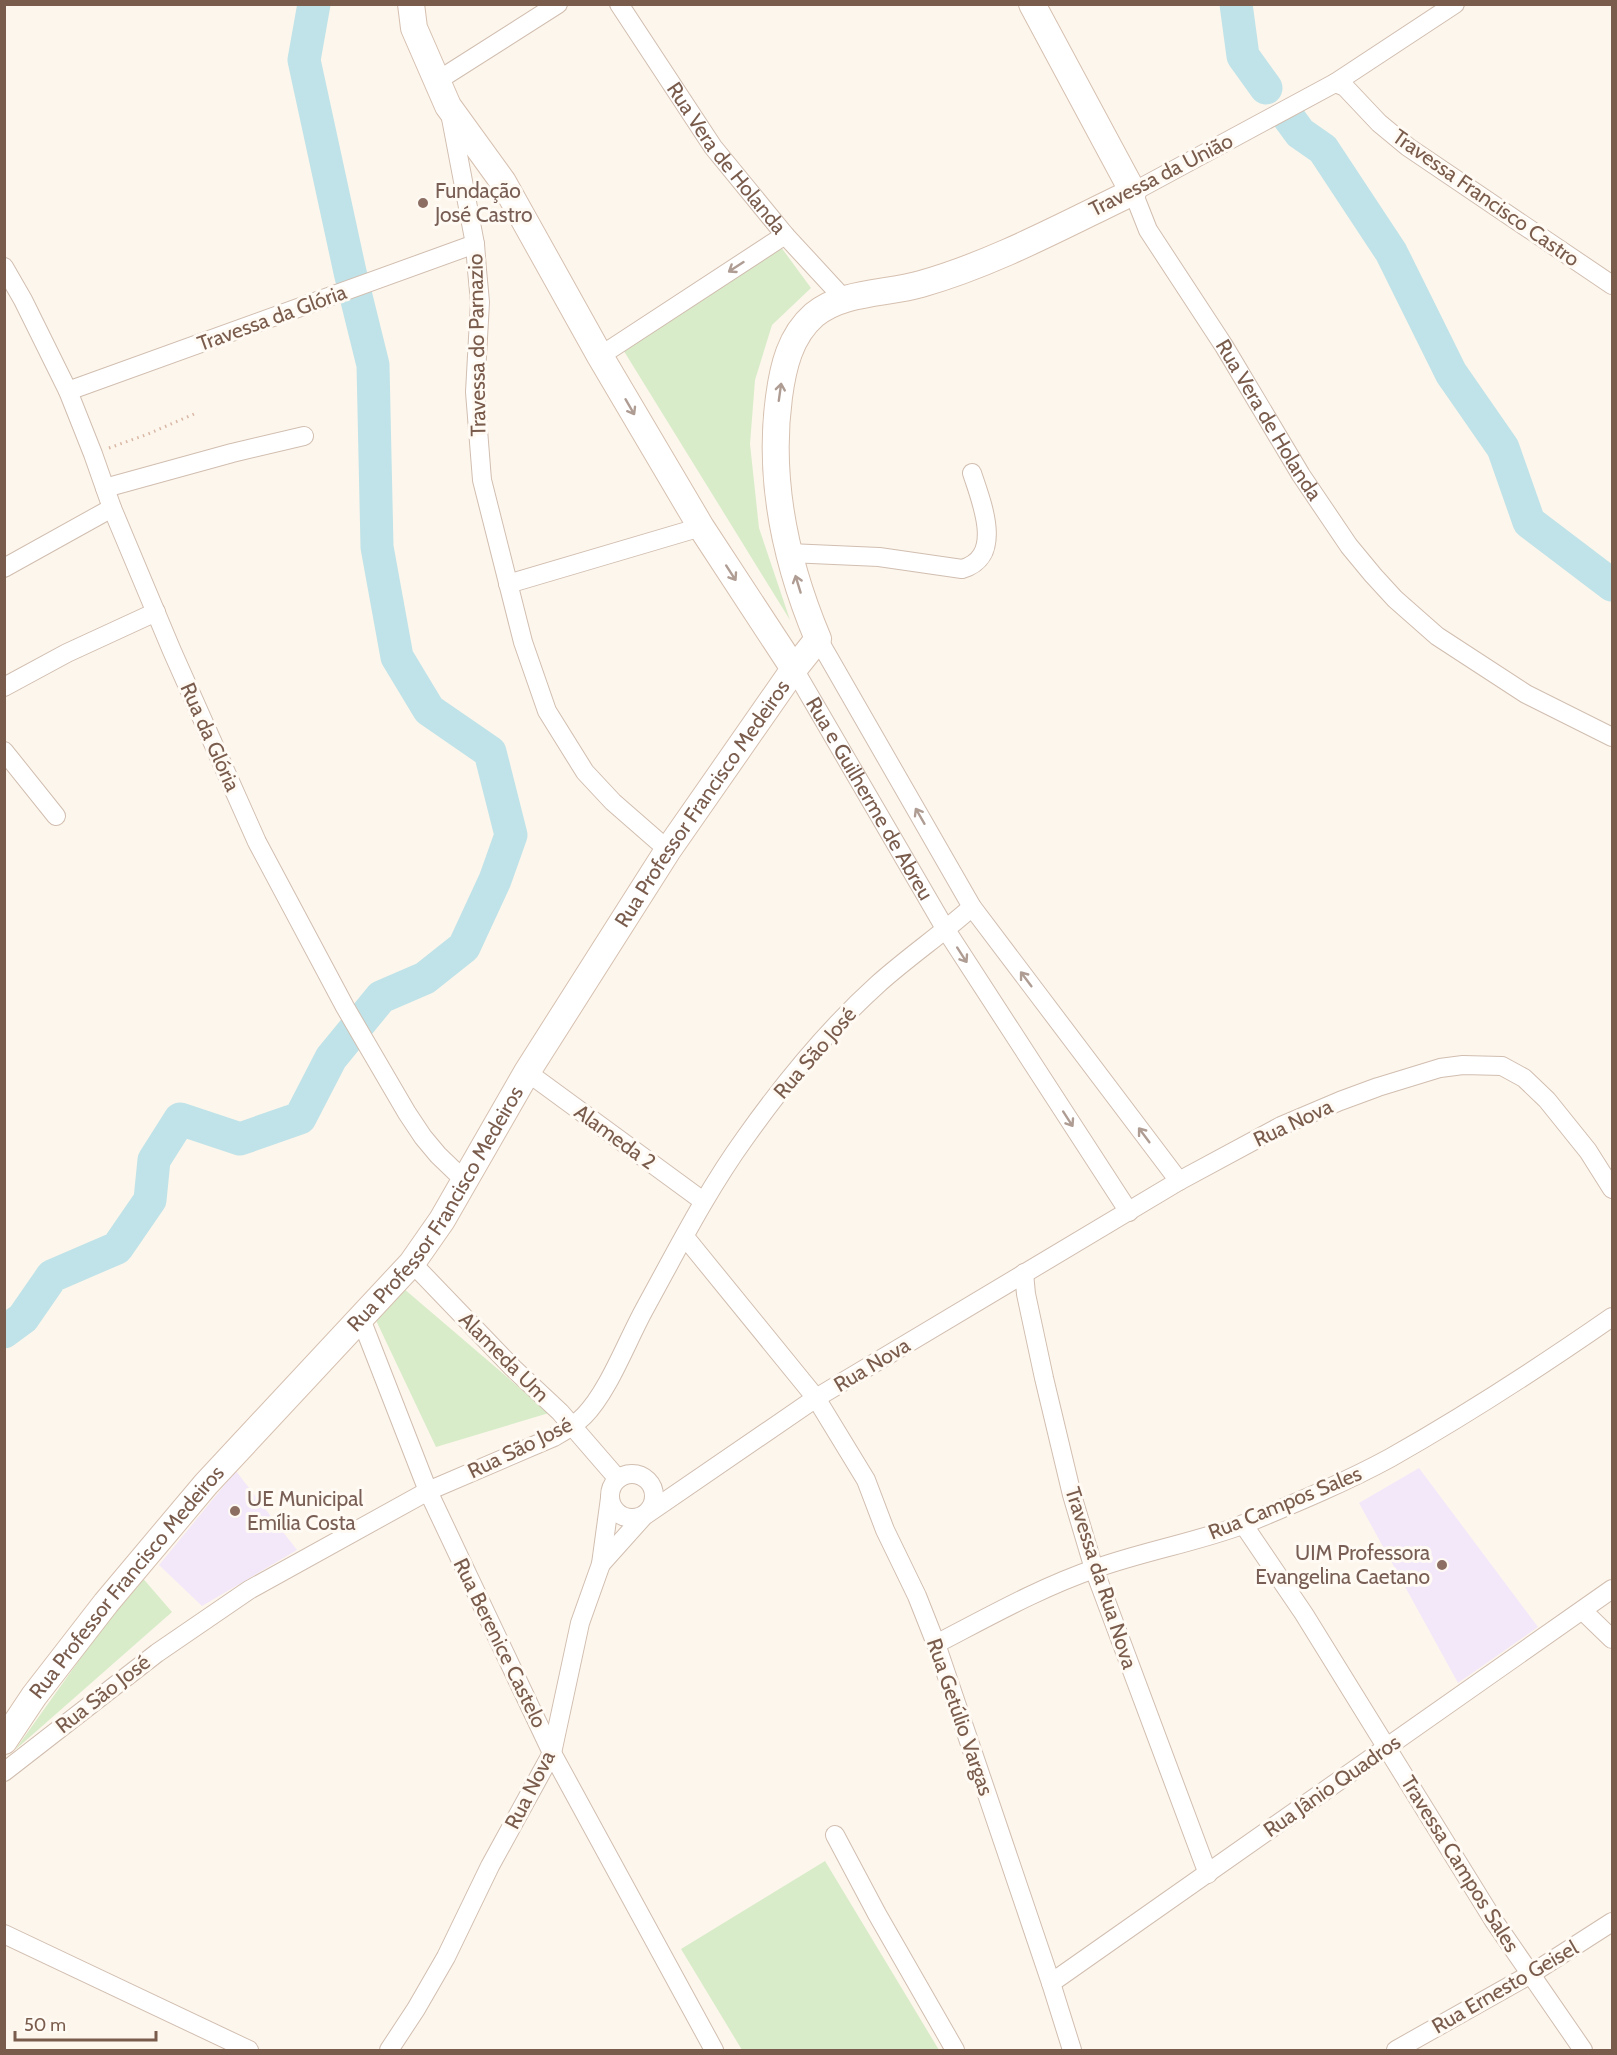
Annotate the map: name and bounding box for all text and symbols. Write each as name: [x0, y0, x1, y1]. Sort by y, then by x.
street label: Rua Vera de Holanda: [662, 77, 792, 239]
street label: Travessa Francisco Castro: [1388, 124, 1584, 272]
street label: Travessa da União: [1085, 128, 1237, 222]
place label: Fundação José Castro: [434, 178, 532, 227]
marker: Fundação José Castro: [416, 196, 430, 210]
street label: Travessa do Parnazio: [462, 253, 491, 437]
one-way arrow: [728, 262, 745, 274]
street label: Travessa da Glória: [194, 279, 350, 356]
street label: Rua Vera de Holanda: [1211, 335, 1327, 505]
one-way arrow: [774, 383, 785, 403]
one-way arrow: [625, 397, 636, 415]
one-way arrow: [725, 564, 737, 581]
one-way arrow: [792, 575, 803, 594]
street label: Rua Professor Francisco Medeiros: [609, 674, 795, 932]
street label: Rua da Glória: [175, 679, 246, 795]
street label: Rua e Guilherme de Abreu: [801, 692, 939, 904]
one-way arrow: [914, 808, 926, 825]
one-way arrow: [957, 946, 969, 963]
one-way arrow: [1020, 971, 1033, 987]
street label: Rua São José: [768, 1002, 861, 1103]
street label: Rua Professor Francisco Medeiros: [342, 1081, 528, 1336]
street label: Rua Nova: [1249, 1093, 1336, 1152]
street label: Alameda 2: [570, 1099, 661, 1174]
one-way arrow: [1062, 1110, 1075, 1127]
one-way arrow: [1137, 1127, 1150, 1143]
street label: Alameda Um: [454, 1307, 554, 1407]
street label: Rua Nova: [829, 1332, 914, 1397]
street label: Rua São José: [464, 1411, 576, 1484]
street label: Rua Professor Francisco Medeiros: [24, 1460, 229, 1703]
street label: Rua Campos Sales: [1205, 1460, 1365, 1545]
street label: Travessa da Rua Nova: [1060, 1484, 1143, 1672]
place label: UE Municipal Emília Costa: [247, 1486, 363, 1535]
marker: UE Municipal Emília Costa: [228, 1504, 242, 1518]
place label: UIM Professora Evangelina Caetano: [1255, 1540, 1430, 1589]
street label: Rua Berenice Castelo: [449, 1554, 552, 1732]
marker: UIM Professora Evangelina Caetano: [1435, 1558, 1449, 1572]
street label: Rua Getúlio Vargas: [922, 1635, 999, 1799]
street label: Rua São José: [51, 1649, 155, 1738]
street label: Rua Jânio Quadros: [1258, 1729, 1405, 1842]
street label: Rua Nova: [499, 1747, 560, 1833]
street label: Travessa Campos Sales: [1396, 1771, 1525, 1957]
street label: Rua Ernesto Geisel: [1427, 1935, 1582, 2038]
scale bar: [15, 2004, 156, 2042]
text: 50 m: [24, 2014, 66, 2036]

